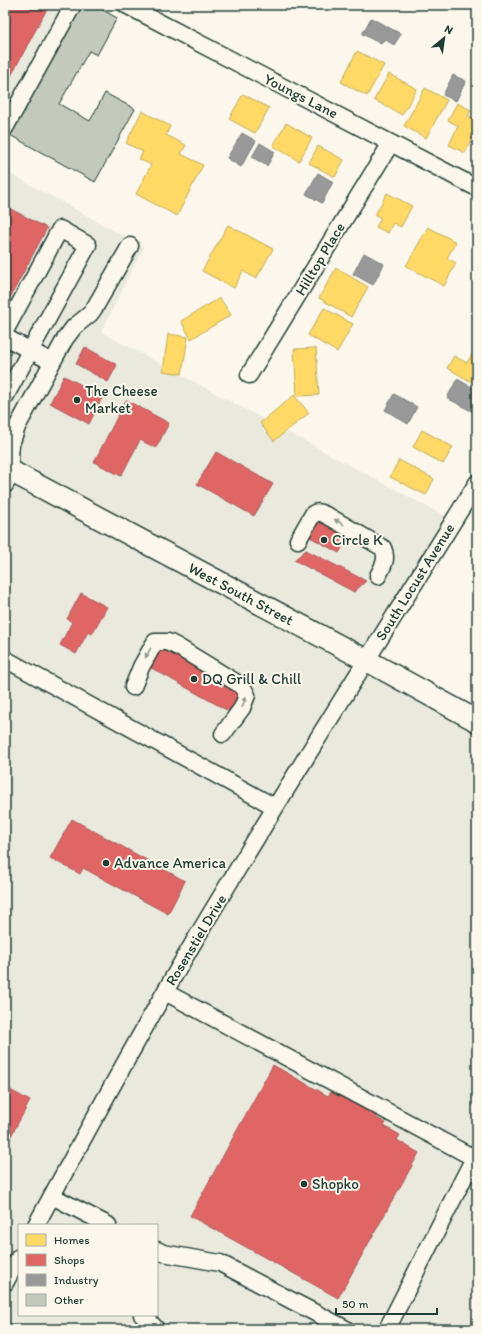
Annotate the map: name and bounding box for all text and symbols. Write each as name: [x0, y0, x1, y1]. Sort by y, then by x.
north arrow: [424, 18, 464, 58]
text: N: [442, 22, 455, 37]
street label: Youngs Lane: [261, 70, 341, 122]
street label: Hilltop Place: [291, 219, 349, 299]
place label: The Cheese Market: [85, 382, 158, 417]
marker: The Cheese Market: [72, 395, 82, 405]
one-way arrow: [333, 519, 345, 526]
street label: South Locust Avenue: [372, 520, 458, 644]
place label: Circle K: [332, 531, 383, 549]
marker: Circle K: [319, 535, 329, 545]
street label: West South Street: [185, 559, 297, 629]
one-way arrow: [145, 647, 152, 659]
place label: DQ Grill & Chill: [202, 670, 302, 688]
marker: DQ Grill & Chill: [189, 674, 199, 684]
one-way arrow: [242, 696, 248, 708]
place label: Advance America: [114, 854, 226, 872]
marker: Advance America: [101, 858, 111, 868]
street label: Rosenstiel Drive: [162, 891, 230, 989]
place label: Shopko: [312, 1175, 359, 1193]
marker: Shopko: [299, 1179, 309, 1189]
legend: [18, 1224, 158, 1316]
text: Homes: [54, 1233, 90, 1247]
text: Shops: [54, 1253, 85, 1267]
text: Industry: [54, 1273, 99, 1287]
scale bar: [336, 1290, 437, 1316]
text: Other: [54, 1293, 84, 1307]
text: 50 m: [342, 1297, 368, 1311]

